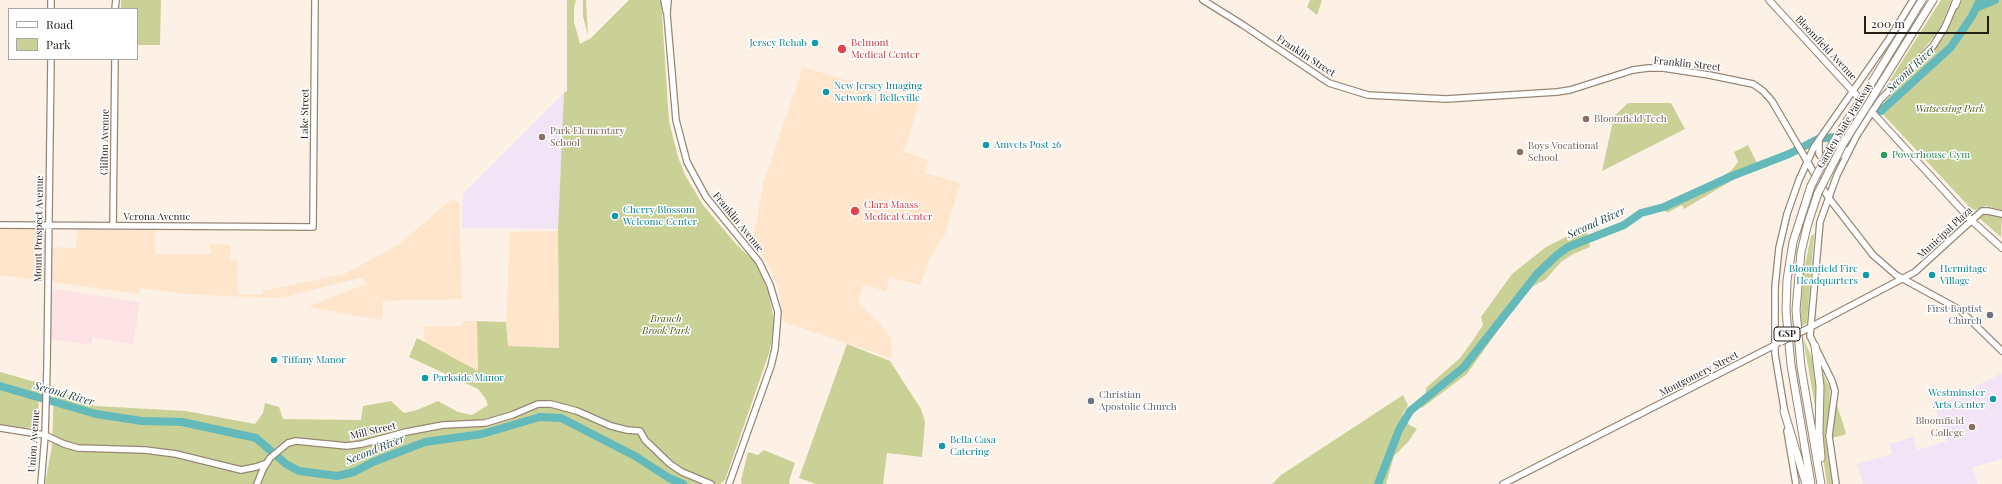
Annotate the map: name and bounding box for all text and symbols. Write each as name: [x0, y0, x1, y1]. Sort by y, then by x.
legend: [8, 8, 138, 60]
scale bar: [1866, 8, 1991, 34]
street label: Bloomfield Avenue: [1793, 13, 1859, 83]
text: 200 m: [1871, 15, 1905, 31]
text: Road: [46, 16, 73, 32]
street label: Franklin Street: [1274, 33, 1338, 79]
text: Park: [46, 36, 71, 52]
place label: Jersey Rehab: [749, 37, 807, 49]
place label: Belmont Medical Center: [851, 37, 919, 60]
marker: Jersey Rehab: [810, 38, 820, 48]
marker: Belmont Medical Center: [836, 43, 848, 55]
water label: Second River: [1884, 43, 1938, 95]
street label: Franklin Street: [1653, 55, 1721, 73]
place label: New Jersey Imaging Network | Belleville: [834, 80, 922, 104]
street label: Garden State Parkway: [1814, 80, 1876, 170]
marker: New Jersey Imaging Network | Belleville: [821, 87, 831, 97]
street label: Lake Street: [299, 89, 311, 139]
park label: Watsessing Park: [1915, 103, 1985, 115]
street label: Clifton Avenue: [98, 109, 112, 175]
place label: Bloomfield Tech: [1594, 113, 1667, 125]
marker: Bloomfield Tech: [1581, 114, 1591, 124]
place label: Park Elementary School: [550, 125, 625, 148]
marker: Park Elementary School: [537, 132, 547, 142]
place label: Amvets Post 26: [994, 139, 1061, 151]
marker: Amvets Post 26: [981, 140, 991, 150]
place label: Boys Vocational School: [1528, 140, 1598, 164]
marker: Boys Vocational School: [1515, 147, 1525, 157]
place label: Powerhouse Gym: [1892, 149, 1970, 161]
marker: Powerhouse Gym: [1879, 150, 1889, 160]
street label: Mount Prospect Avenue: [32, 176, 46, 282]
street label: Franklin Avenue: [710, 190, 766, 254]
place label: Clara Maass Medical Center: [864, 199, 932, 222]
place label: Cherry Blossom Welcome Center: [623, 204, 697, 228]
water label: Second River: [1565, 204, 1627, 242]
marker: Clara Maass Medical Center: [849, 205, 861, 217]
street label: Municipal Plaza: [1915, 205, 1975, 261]
street label: Verona Avenue: [124, 211, 190, 223]
marker: Cherry Blossom Welcome Center: [610, 211, 620, 221]
place label: Bloomfield Fire Headquarters: [1789, 263, 1858, 286]
place label: Hermitage Village: [1940, 263, 1987, 286]
marker: Bloomfield Fire Headquarters: [1861, 270, 1871, 280]
marker: Hermitage Village: [1927, 270, 1937, 280]
place label: First Baptist Church: [1927, 303, 1982, 326]
marker: First Baptist Church: [1985, 310, 1995, 320]
park label: Branch Brook Park: [642, 313, 690, 336]
road number: GSP: [1774, 327, 1800, 341]
street label: Montgomery Street: [1658, 349, 1740, 399]
place label: Tiffany Manor: [282, 354, 346, 366]
marker: Tiffany Manor: [269, 355, 279, 365]
place label: Parkside Manor: [433, 372, 504, 384]
marker: Parkside Manor: [420, 373, 430, 383]
water label: Second River: [32, 379, 96, 409]
place label: Westminster Arts Center: [1928, 387, 1985, 410]
place label: Christian Apostolic Church: [1099, 389, 1177, 412]
marker: Westminster Arts Center: [1988, 394, 1998, 404]
marker: Christian Apostolic Church: [1086, 396, 1096, 406]
street label: Union Avenue: [26, 409, 42, 473]
place label: Bloomfield College: [1915, 415, 1964, 438]
street label: Mill Street: [349, 420, 397, 442]
marker: Bloomfield College: [1967, 422, 1977, 432]
water label: Second River: [344, 432, 406, 468]
place label: Bella Casa Catering: [950, 434, 996, 458]
marker: Bella Casa Catering: [937, 441, 947, 451]

